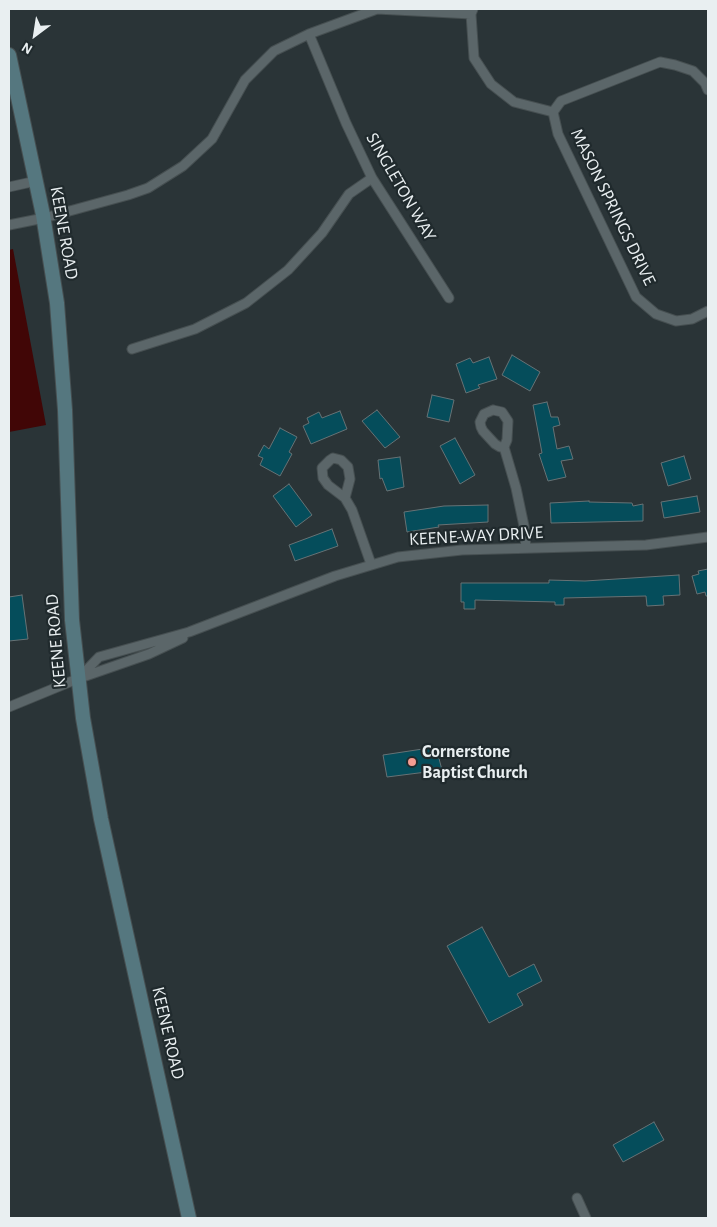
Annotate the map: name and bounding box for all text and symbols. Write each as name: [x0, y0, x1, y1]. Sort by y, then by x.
north arrow: [10, 10, 60, 60]
text: N: [20, 39, 35, 56]
street label: MASON SPRINGS DRIVE: [566, 125, 660, 289]
street label: SINGLETON WAY: [361, 129, 441, 245]
street label: KEENE ROAD: [45, 185, 83, 281]
street label: KEENE-WAY DRIVE: [408, 522, 544, 550]
street label: KEENE ROAD: [41, 593, 71, 689]
place label: Cornerstone Baptist Church: [422, 741, 528, 784]
marker: Cornerstone Baptist Church: [406, 756, 418, 768]
street label: KEENE ROAD: [147, 985, 189, 1081]

